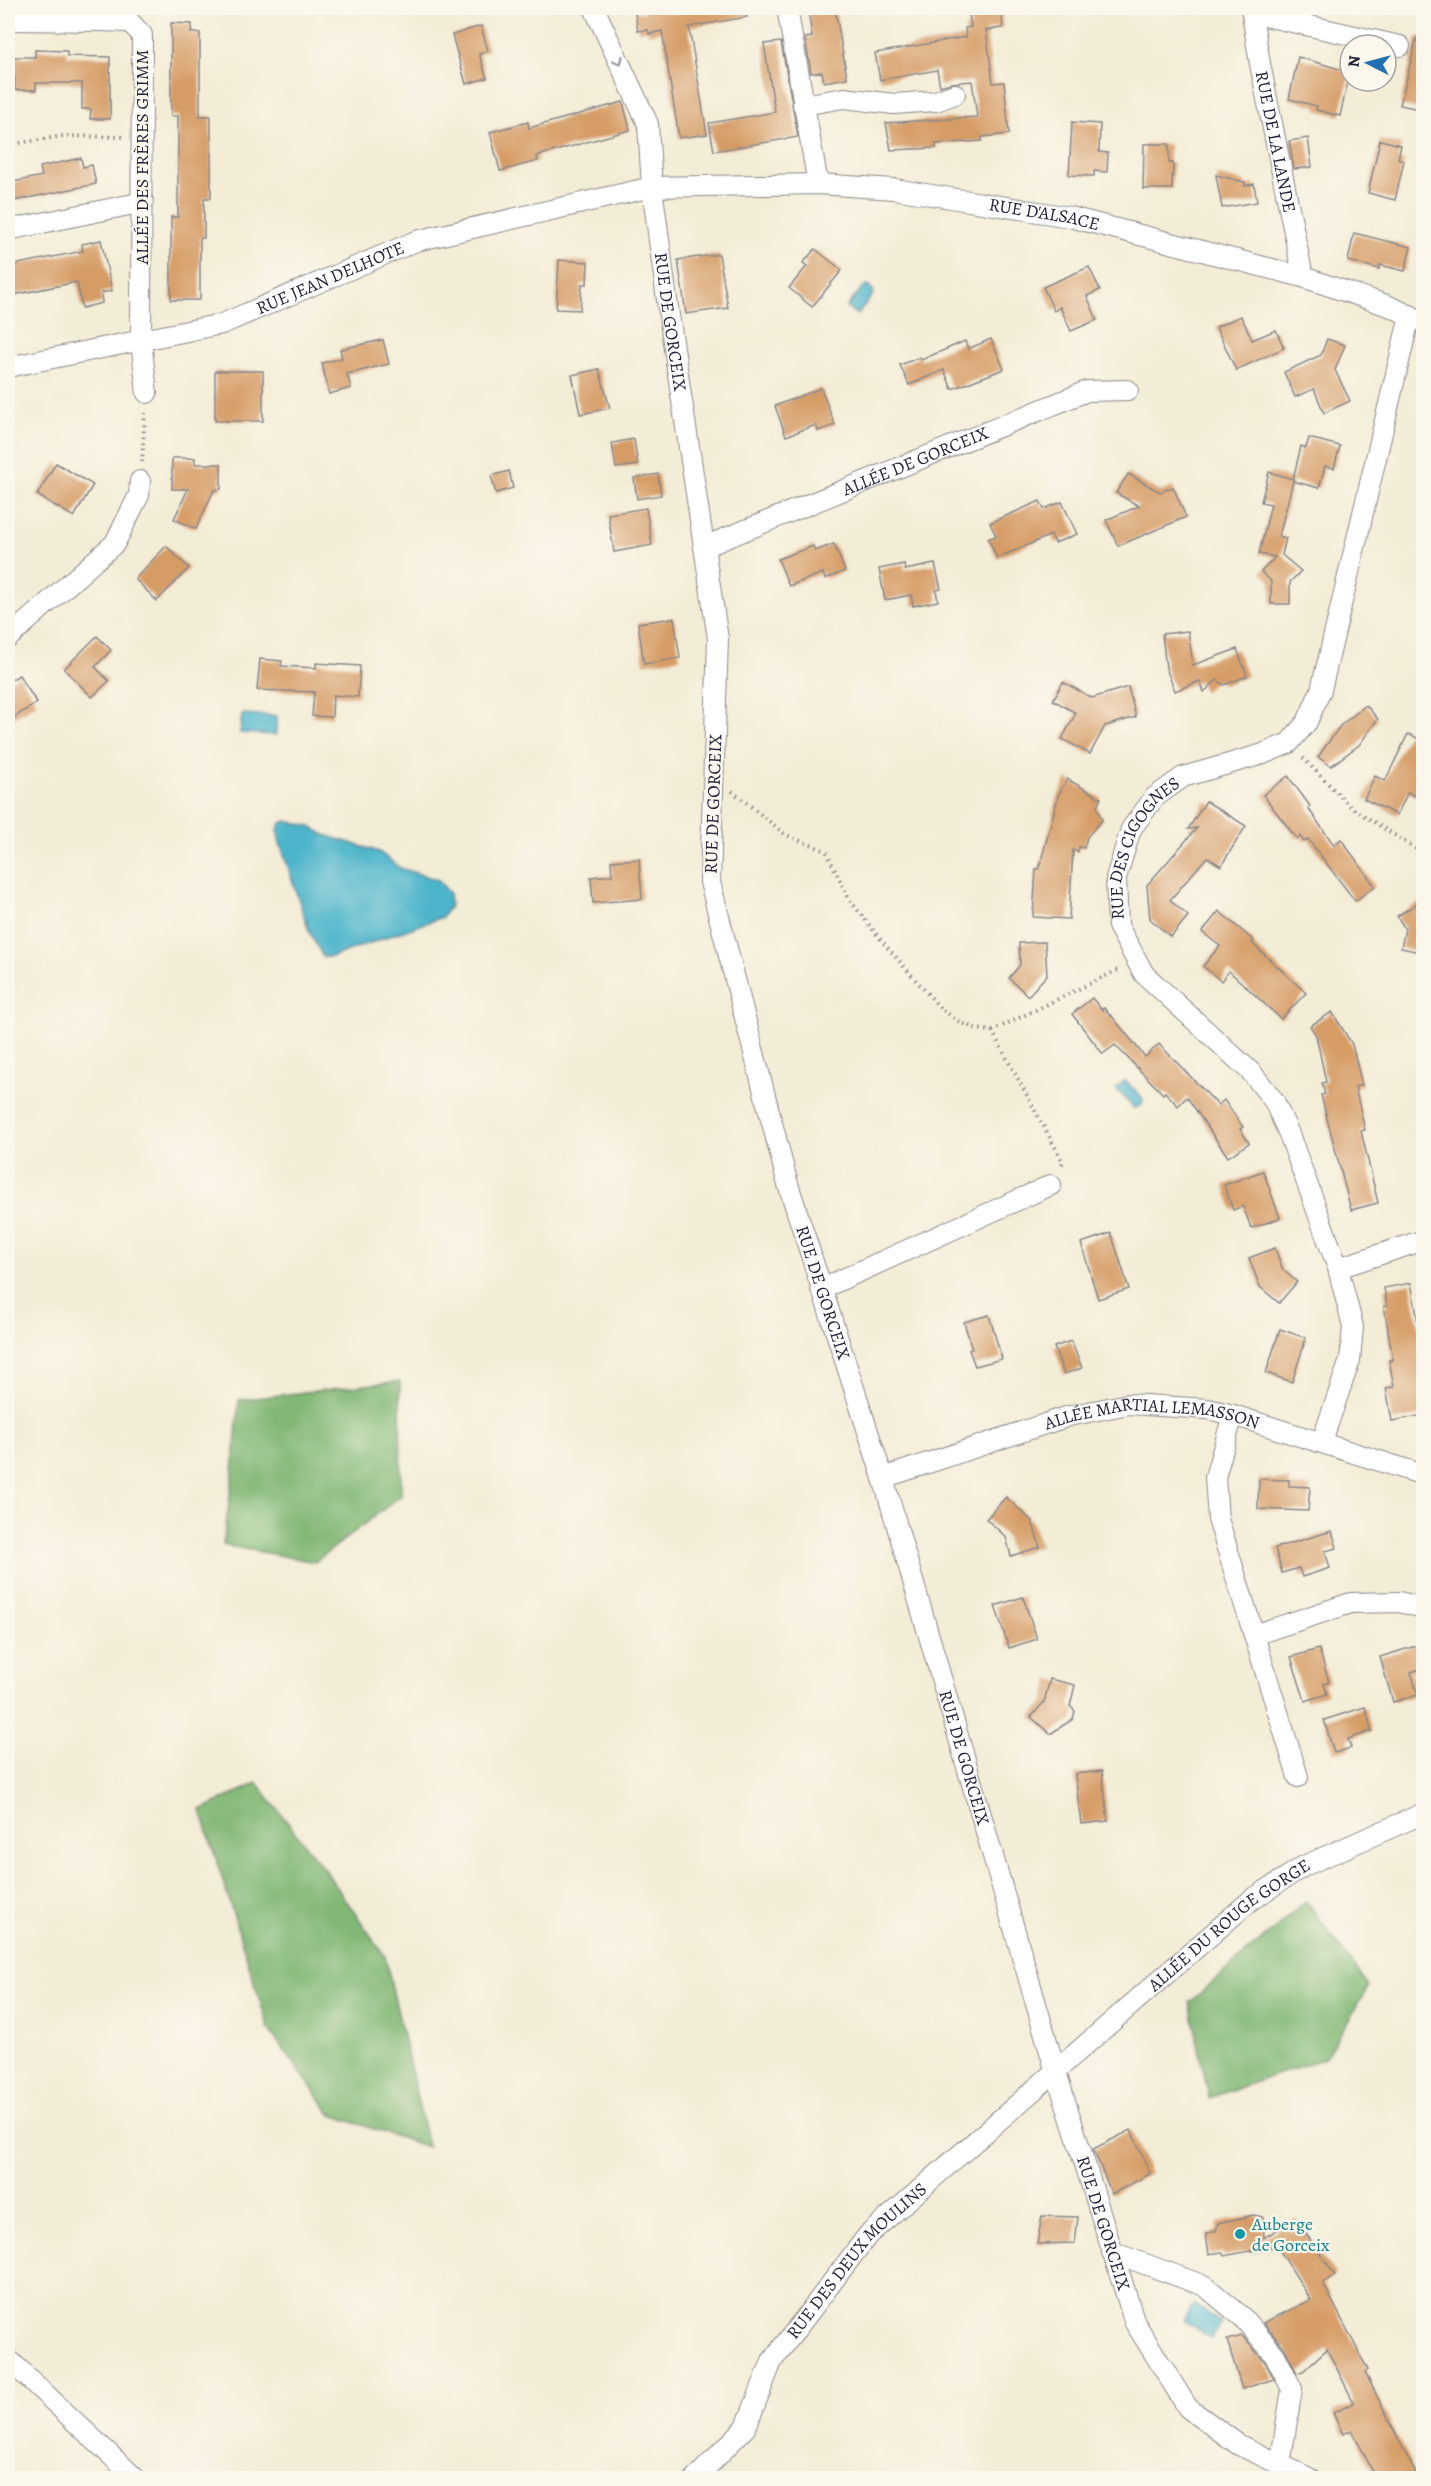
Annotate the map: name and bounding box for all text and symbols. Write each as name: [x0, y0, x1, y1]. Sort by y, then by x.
north arrow: [1338, 33, 1398, 93]
street label: ALLÉE DES FRÈRES GRIMM: [130, 50, 154, 265]
one-way arrow: [611, 54, 623, 65]
text: N: [1343, 54, 1366, 68]
street label: RUE DE LA LANDE: [1250, 69, 1302, 215]
street label: RUE D'ALSACE: [987, 192, 1102, 236]
street label: RUE JEAN DELHOTE: [252, 235, 408, 320]
street label: RUE DE GORCEIX: [649, 251, 692, 393]
street label: ALLÉE DE GORCEIX: [838, 421, 992, 502]
street label: RUE DE GORCEIX: [699, 734, 727, 874]
street label: RUE DES CIGOGNES: [1103, 771, 1185, 920]
street label: RUE DE GORCEIX: [790, 1222, 856, 1363]
street label: ALLÉE MARTIAL LEMASSON: [1040, 1391, 1263, 1436]
street label: RUE DE GORCEIX: [933, 1687, 995, 1828]
street label: ALLÉE DU ROUGE GORGE: [1142, 1853, 1315, 1997]
street label: RUE DE GORCEIX: [1071, 2153, 1136, 2293]
street label: RUE DES DEUX MOULINS: [781, 2177, 932, 2344]
place label: Auberge de Gorceix: [1251, 2212, 1330, 2257]
marker: Auberge de Gorceix: [1233, 2227, 1247, 2241]

